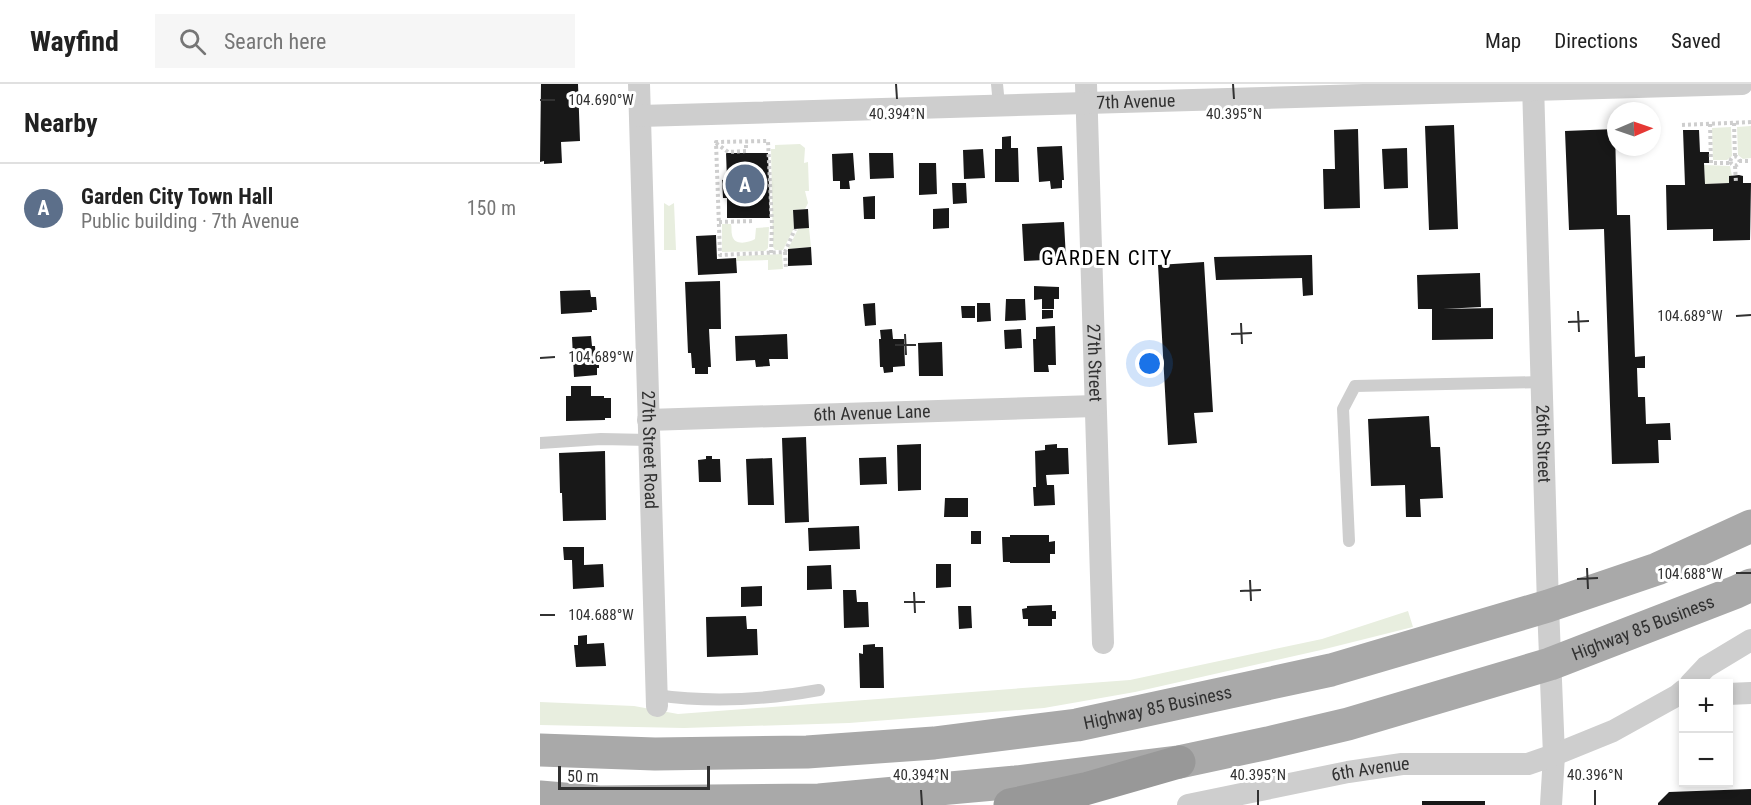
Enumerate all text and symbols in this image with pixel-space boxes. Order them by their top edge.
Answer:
search box [155,14,575,68]
text: Wayfind [30,25,119,58]
icon: search [176,25,209,58]
text: Search here [224,29,326,54]
text: Map [1485,29,1521,53]
text: Directions [1554,29,1638,53]
text: Saved [1671,29,1721,53]
street label: 7th Avenue [1096,89,1176,113]
text: 104.690°W [568,91,634,109]
north arrow [1607,102,1661,156]
text: 40.394°N [869,105,925,123]
text: 40.395°N [1206,105,1262,123]
text: Nearby [24,108,98,138]
pin: A [726,162,764,206]
text: Garden City Town Hall [81,184,273,209]
text: A [38,196,49,220]
text: 150 m [467,196,516,220]
text: Public building · 7th Avenue [81,209,299,233]
district label: GARDEN CITY [1041,246,1173,270]
text: 104.689°W [1657,307,1723,325]
street label: 27th Street [1083,323,1107,402]
text: 104.689°W [568,348,634,366]
your location [1135,349,1164,378]
street label: 27th Street Road [638,390,662,509]
street label: 6th Avenue Lane [813,400,931,425]
street label: 26th Street [1532,404,1555,483]
text: 104.688°W [1657,565,1723,583]
street label: Highway 85 Business [1569,590,1717,665]
text: 104.688°W [568,606,634,624]
map controls [1679,679,1733,787]
button: + [1679,679,1733,733]
street label: Highway 85 Business [1081,681,1234,733]
button: − [1679,733,1733,787]
street label: 6th Avenue [1329,753,1409,785]
scale bar [558,763,710,790]
text: 40.394°N [893,766,949,784]
text: 40.395°N [1230,766,1286,784]
text: 40.396°N [1567,766,1623,784]
text: 50 m [567,767,599,786]

